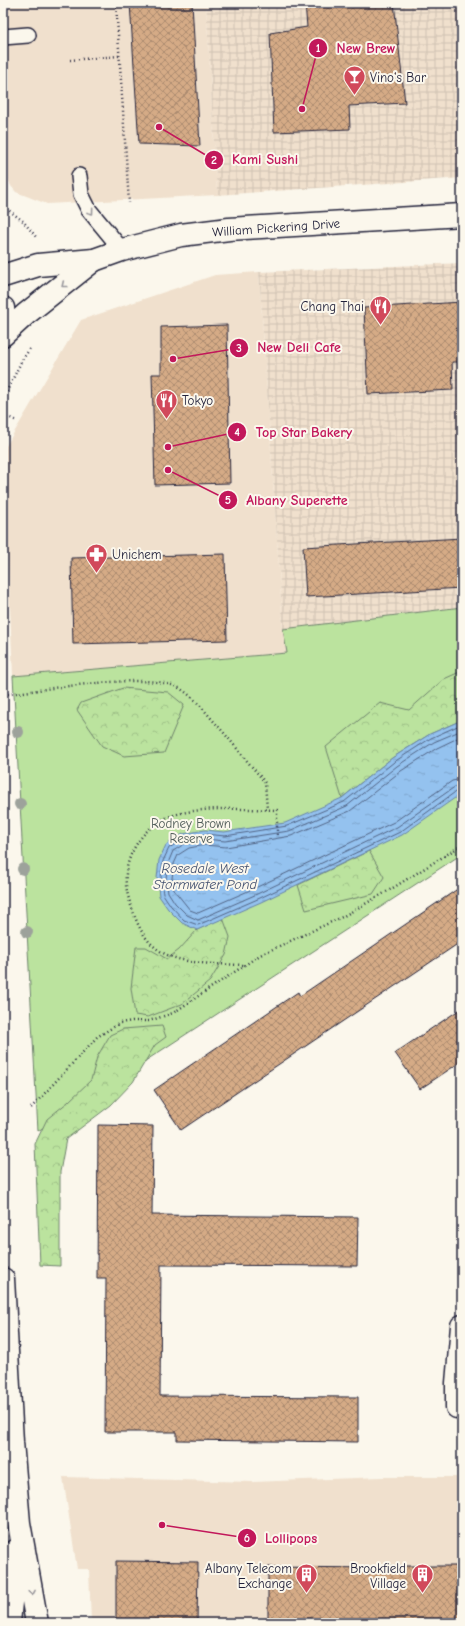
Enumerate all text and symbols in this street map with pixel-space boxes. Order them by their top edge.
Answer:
callout: New Brew [308,35,403,61]
text: New Brew [337,40,396,57]
text: 1 [316,41,321,55]
bar icon: Vino's Bar [342,64,368,97]
place label: Vino's Bar [370,70,427,85]
callout: Kami Sushi [204,147,307,173]
text: Kami Sushi [232,151,298,168]
text: 2 [211,153,217,167]
one-way arrow [86,208,93,215]
street label: William Pickering Drive [212,216,341,239]
one-way arrow [61,280,68,287]
restaurant icon: Chang Thai [367,293,393,326]
place label: Chang Thai [301,299,364,314]
callout: New Deli Cafe [229,335,349,361]
text: New Deli Cafe [257,339,341,356]
text: 3 [236,341,242,355]
restaurant icon: Tokyo [154,387,180,420]
place label: Tokyo [182,393,213,408]
callout: Top Star Bakery [227,419,360,445]
text: Top Star Bakery [256,424,353,441]
text: 4 [234,425,240,439]
callout: Albany Superette [218,487,355,513]
text: Albany Superette [246,492,348,509]
text: 5 [225,493,231,507]
pharmacy icon: Unichem [84,541,110,574]
place label: Unichem [112,547,162,562]
park label: Rodney Brown Reserve [151,816,231,846]
water label: Rosedale West Stormwater Pond [153,860,257,893]
callout: Lollipops [237,1525,325,1551]
text: Lollipops [265,1530,317,1547]
text: 6 [244,1531,250,1545]
place label: Albany Telecom Exchange [205,1561,292,1591]
place label: Brookfield Village [350,1561,406,1591]
building icon: Albany Telecom Exchange [294,1562,320,1595]
building icon: Brookfield Village [409,1562,435,1595]
one-way arrow [27,1590,35,1596]

